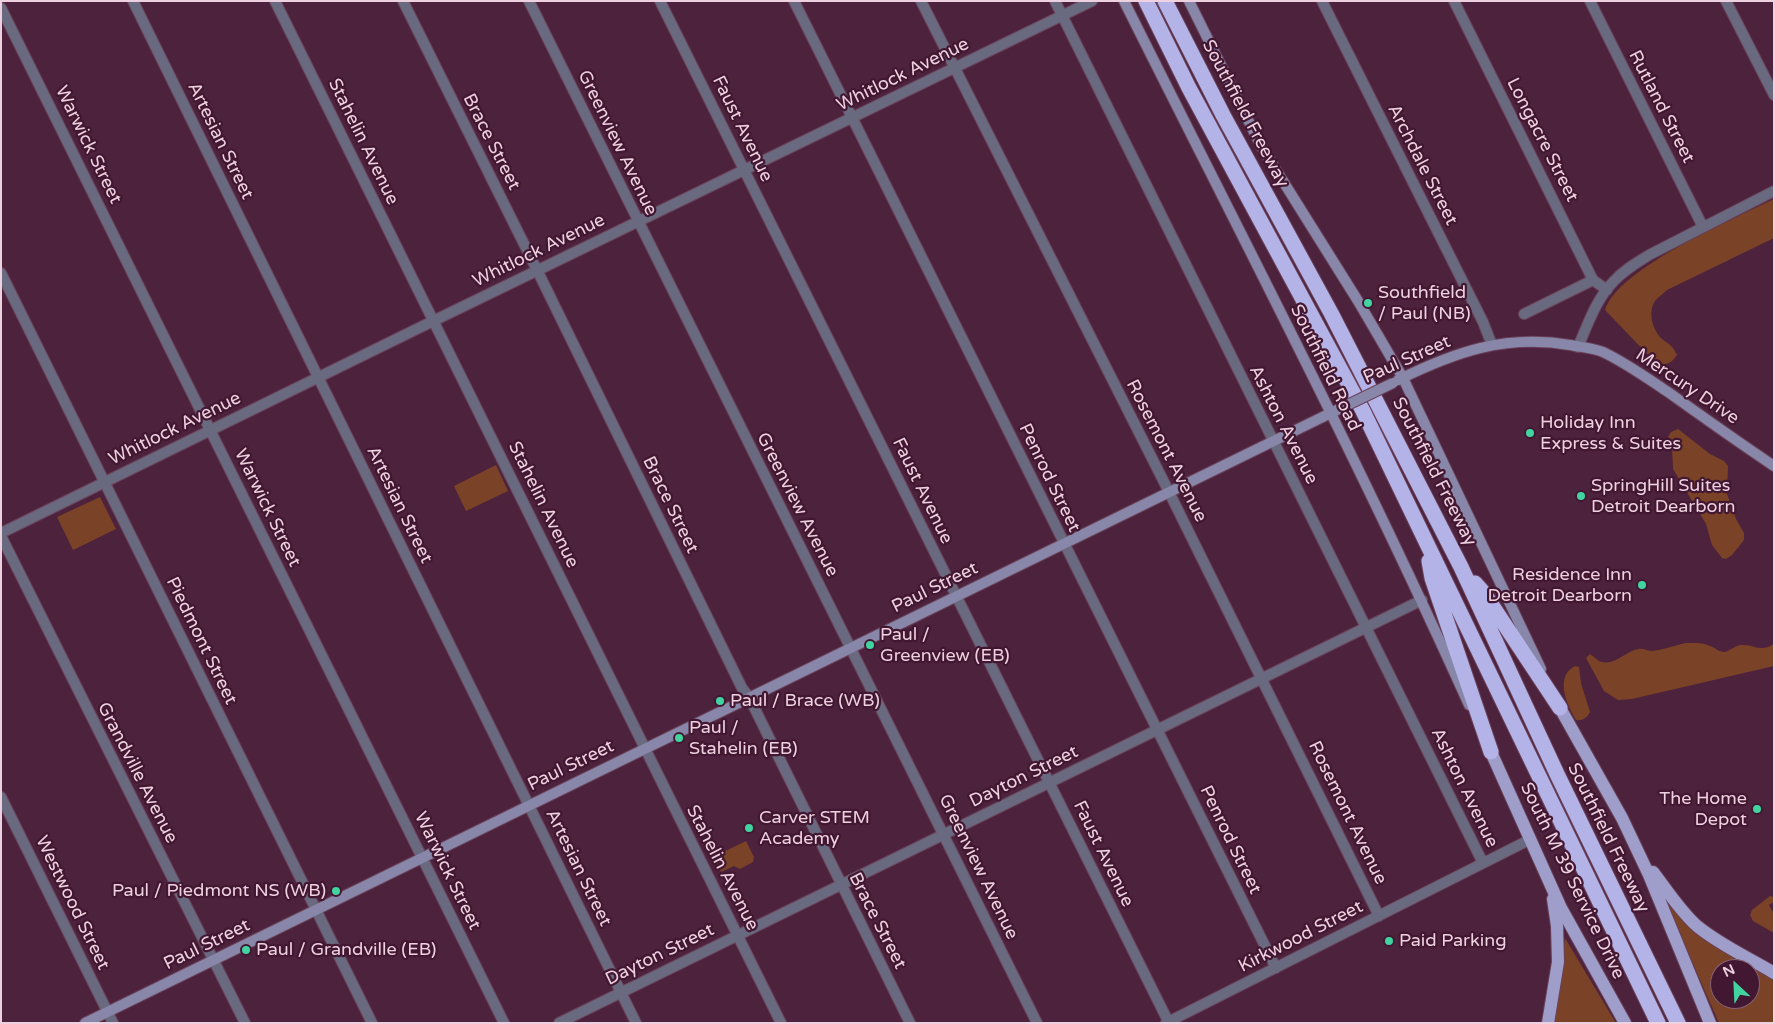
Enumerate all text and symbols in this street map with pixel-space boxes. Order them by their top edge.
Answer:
street label: Whitlock Avenue [833,34,973,116]
street label: Southfield Freeway [1197,37,1293,191]
street label: Rutland Street [1623,47,1699,167]
street label: Greenview Avenue [572,67,662,219]
street label: Faust Avenue [707,73,777,185]
street label: Longacre Street [1501,74,1583,206]
street label: Stahelin Avenue [323,75,403,209]
street label: Artesian Street [182,79,258,203]
street label: Warwick Street [50,82,126,208]
street label: Brace Street [457,90,525,194]
street label: Archdale Street [1382,101,1462,229]
street label: Whitlock Avenue [469,210,609,292]
place label: Southfield / Paul (NB) [1378,282,1471,324]
marker: Southfield / Paul (NB) [1362,297,1374,309]
street label: Southfield Road [1285,301,1365,435]
street label: Paul Street [1360,331,1454,389]
street label: Mercury Drive [1631,344,1743,430]
street label: Ashton Avenue [1244,362,1322,488]
street label: Rosemont Avenue [1121,376,1211,526]
street label: Whitlock Avenue [105,388,245,470]
street label: Southfield Freeway [1387,394,1481,550]
place label: Holiday Inn Express & Suites [1540,412,1681,454]
street label: Penrod Street [1013,420,1085,536]
marker: Holiday Inn Express & Suites [1524,427,1536,439]
street label: Greenview Avenue [751,429,843,581]
street label: Faust Avenue [887,435,957,547]
street label: Stahelin Avenue [503,438,583,572]
street label: Artesian Street [361,443,437,567]
street label: Warwick Street [229,445,305,571]
street label: Brace Street [637,453,703,557]
place label: SpringHill Suites Detroit Dearborn [1591,475,1735,518]
marker: SpringHill Suites Detroit Dearborn [1575,490,1587,502]
street label: Paul Street [888,558,982,618]
place label: Residence Inn Detroit Dearborn [1488,564,1632,606]
street label: Piedmont Street [161,574,241,708]
marker: Residence Inn Detroit Dearborn [1636,579,1648,591]
place label: Paul / Greenview (EB) [880,624,1010,666]
marker: Paul / Greenview (EB) [864,639,876,651]
place label: Paul / Brace (WB) [730,690,880,712]
marker: Paul / Brace (WB) [714,695,726,707]
street label: Grandville Avenue [92,699,182,847]
place label: Paul / Stahelin (EB) [689,717,798,760]
street label: Ashton Avenue [1426,725,1502,851]
marker: Paul / Stahelin (EB) [673,732,685,744]
street label: Paul Street [524,736,618,796]
street label: Rosemont Avenue [1303,738,1391,888]
street label: Dayton Street [966,741,1082,813]
street label: Southfield Freeway [1562,760,1654,916]
street label: South M 39 Service Drive [1515,779,1629,983]
street label: Penrod Street [1194,782,1266,898]
place label: The Home Depot [1659,788,1747,831]
street label: Greenview Avenue [933,791,1023,943]
street label: Faust Avenue [1068,798,1138,910]
street label: Stahelin Avenue [681,802,763,934]
marker: The Home Depot [1751,803,1763,815]
street label: Artesian Street [540,806,616,930]
place label: Carver STEM Academy [759,807,870,850]
street label: Warwick Street [409,808,485,934]
marker: Carver STEM Academy [743,822,755,834]
street label: Westwood Street [30,832,114,974]
street label: Brace Street [843,869,911,973]
place label: Paul / Piedmont NS (WB) [112,880,326,902]
marker: Paul / Piedmont NS (WB) [330,885,342,897]
street label: Kirkwood Street [1235,896,1367,978]
street label: Paul Street [160,915,254,975]
street label: Dayton Street [602,919,718,991]
place label: Paid Parking [1399,930,1507,952]
marker: Paid Parking [1383,935,1395,947]
place label: Paul / Grandville (EB) [256,939,436,961]
marker: Paul / Grandville (EB) [240,944,252,956]
north arrow [1710,959,1760,1009]
text: N [1720,961,1738,981]

